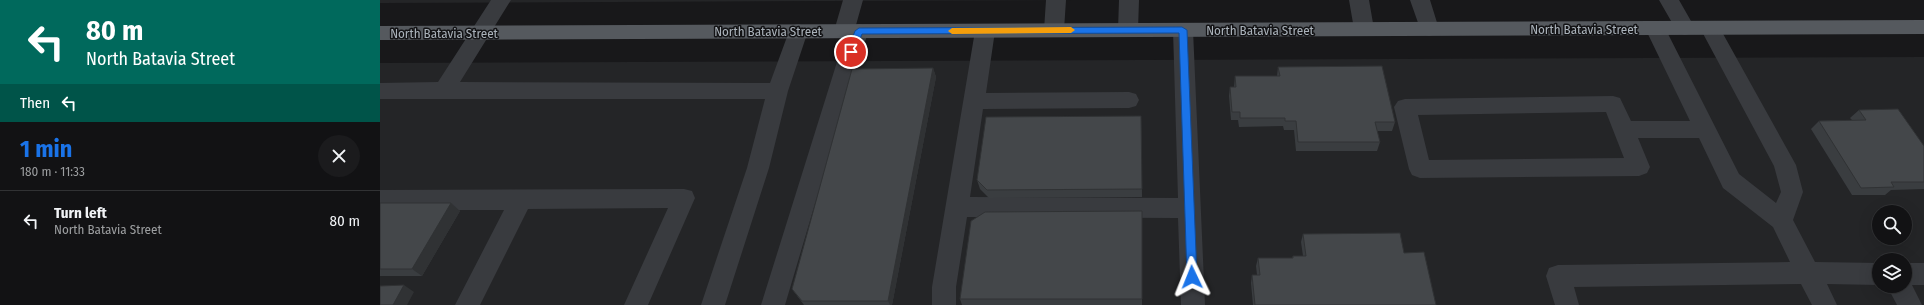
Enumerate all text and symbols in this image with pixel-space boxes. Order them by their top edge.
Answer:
text: 80 m [86,14,143,47]
icon: left [20,16,72,68]
street label: North Batavia Street [1530,22,1639,37]
street label: North Batavia Street [1206,23,1315,38]
street label: North Batavia Street [714,24,823,39]
street label: North Batavia Street [390,26,499,41]
pin [834,35,868,69]
icon: arrive [840,41,862,63]
text: North Batavia Street [86,48,235,70]
icon: left [58,92,80,114]
text: Then [20,94,50,112]
text: 1 min [20,135,72,163]
button: close [318,135,360,177]
text: 180 m · 11:33 [20,164,85,179]
text: Turn left [54,204,107,222]
map controls [1872,205,1912,293]
button: search [1872,205,1912,245]
icon: left [20,210,42,232]
text: 80 m [330,212,360,230]
text: North Batavia Street [54,222,162,237]
button: layers [1872,253,1912,293]
position arrow [1171,256,1213,298]

